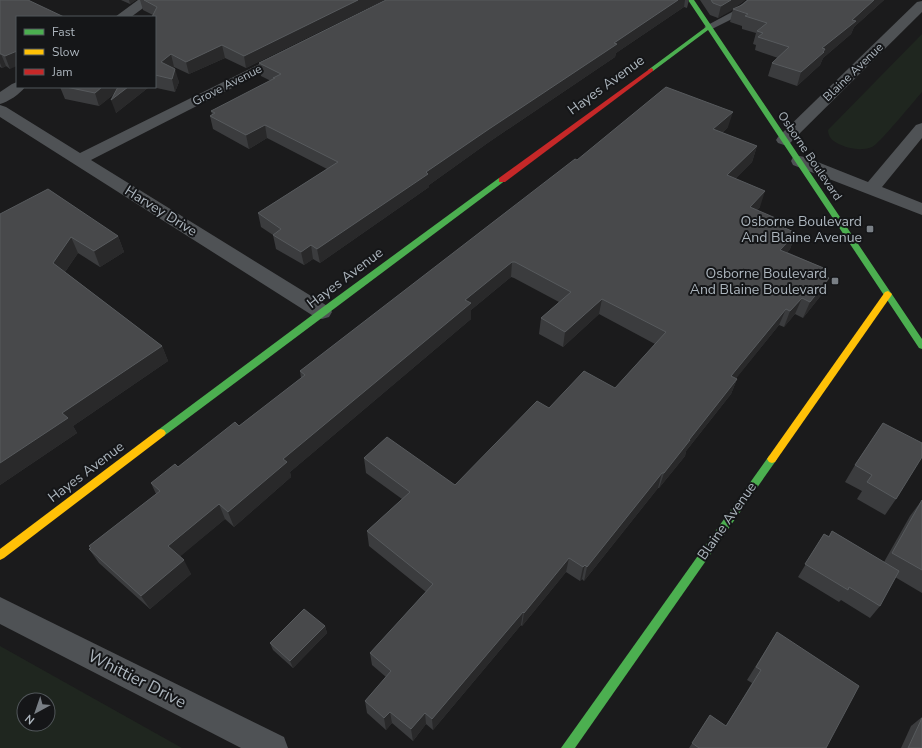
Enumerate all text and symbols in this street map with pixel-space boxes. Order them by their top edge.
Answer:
legend [16,16,156,88]
text: Fast [52,24,75,40]
street label: Blaine Avenue [819,39,887,105]
text: Slow [52,44,80,60]
street label: Hayes Avenue [564,51,648,119]
street label: Grove Avenue [190,61,264,109]
text: Jam [51,64,73,80]
street label: Osborne Boulevard [774,108,846,204]
street label: Harvey Drive [121,181,201,241]
place label: Osborne Boulevard And Blaine Avenue [740,212,862,247]
marker: Osborne Boulevard And Blaine Avenue [865,224,875,234]
street label: Hayes Avenue [303,243,387,313]
place label: Osborne Boulevard And Blaine Boulevard [690,264,827,299]
marker: Osborne Boulevard And Blaine Boulevard [830,276,840,286]
street label: Hayes Avenue [44,437,128,507]
street label: Blaine Avenue [693,478,761,564]
street label: Whittier Drive [84,644,190,714]
north arrow [16,692,56,732]
text: N [22,711,38,728]

